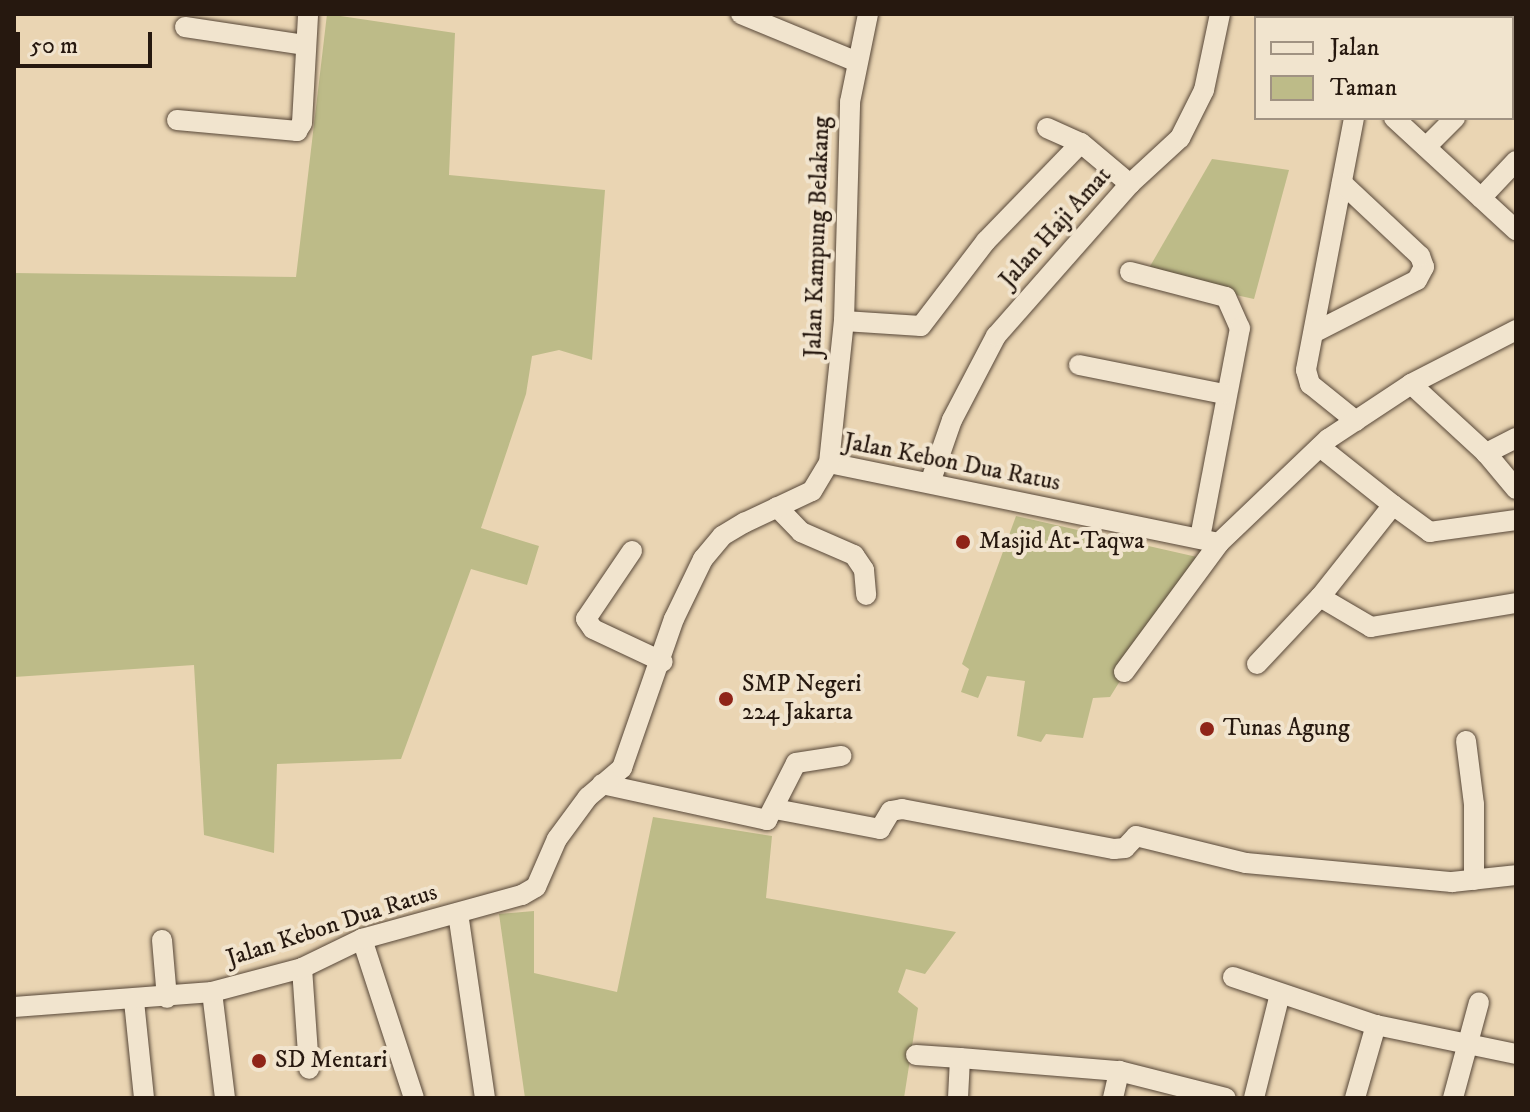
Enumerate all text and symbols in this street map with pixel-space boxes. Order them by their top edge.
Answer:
scale bar [20,16,156,66]
legend [1254,16,1514,120]
text: 50 m [30,31,78,61]
text: Jalan [1330,33,1379,63]
text: Taman [1330,73,1397,103]
street label: Jalan Kampung Belakang [799,116,837,358]
street label: Jalan Haji Amat [994,162,1118,294]
street label: Jalan Kebon Dua Ratus [841,428,1063,498]
place label: Masjid At-Taqwa [979,528,1144,556]
marker: Masjid At-Taqwa [954,533,972,551]
place label: SMP Negeri 224 Jakarta [742,671,862,727]
marker: SMP Negeri 224 Jakarta [717,690,735,708]
place label: Tunas Agung [1223,715,1350,743]
marker: Tunas Agung [1198,720,1216,738]
street label: Jalan Kebon Dua Ratus [223,878,441,974]
place label: SD Mentari [275,1047,388,1075]
marker: SD Mentari [250,1052,268,1070]

